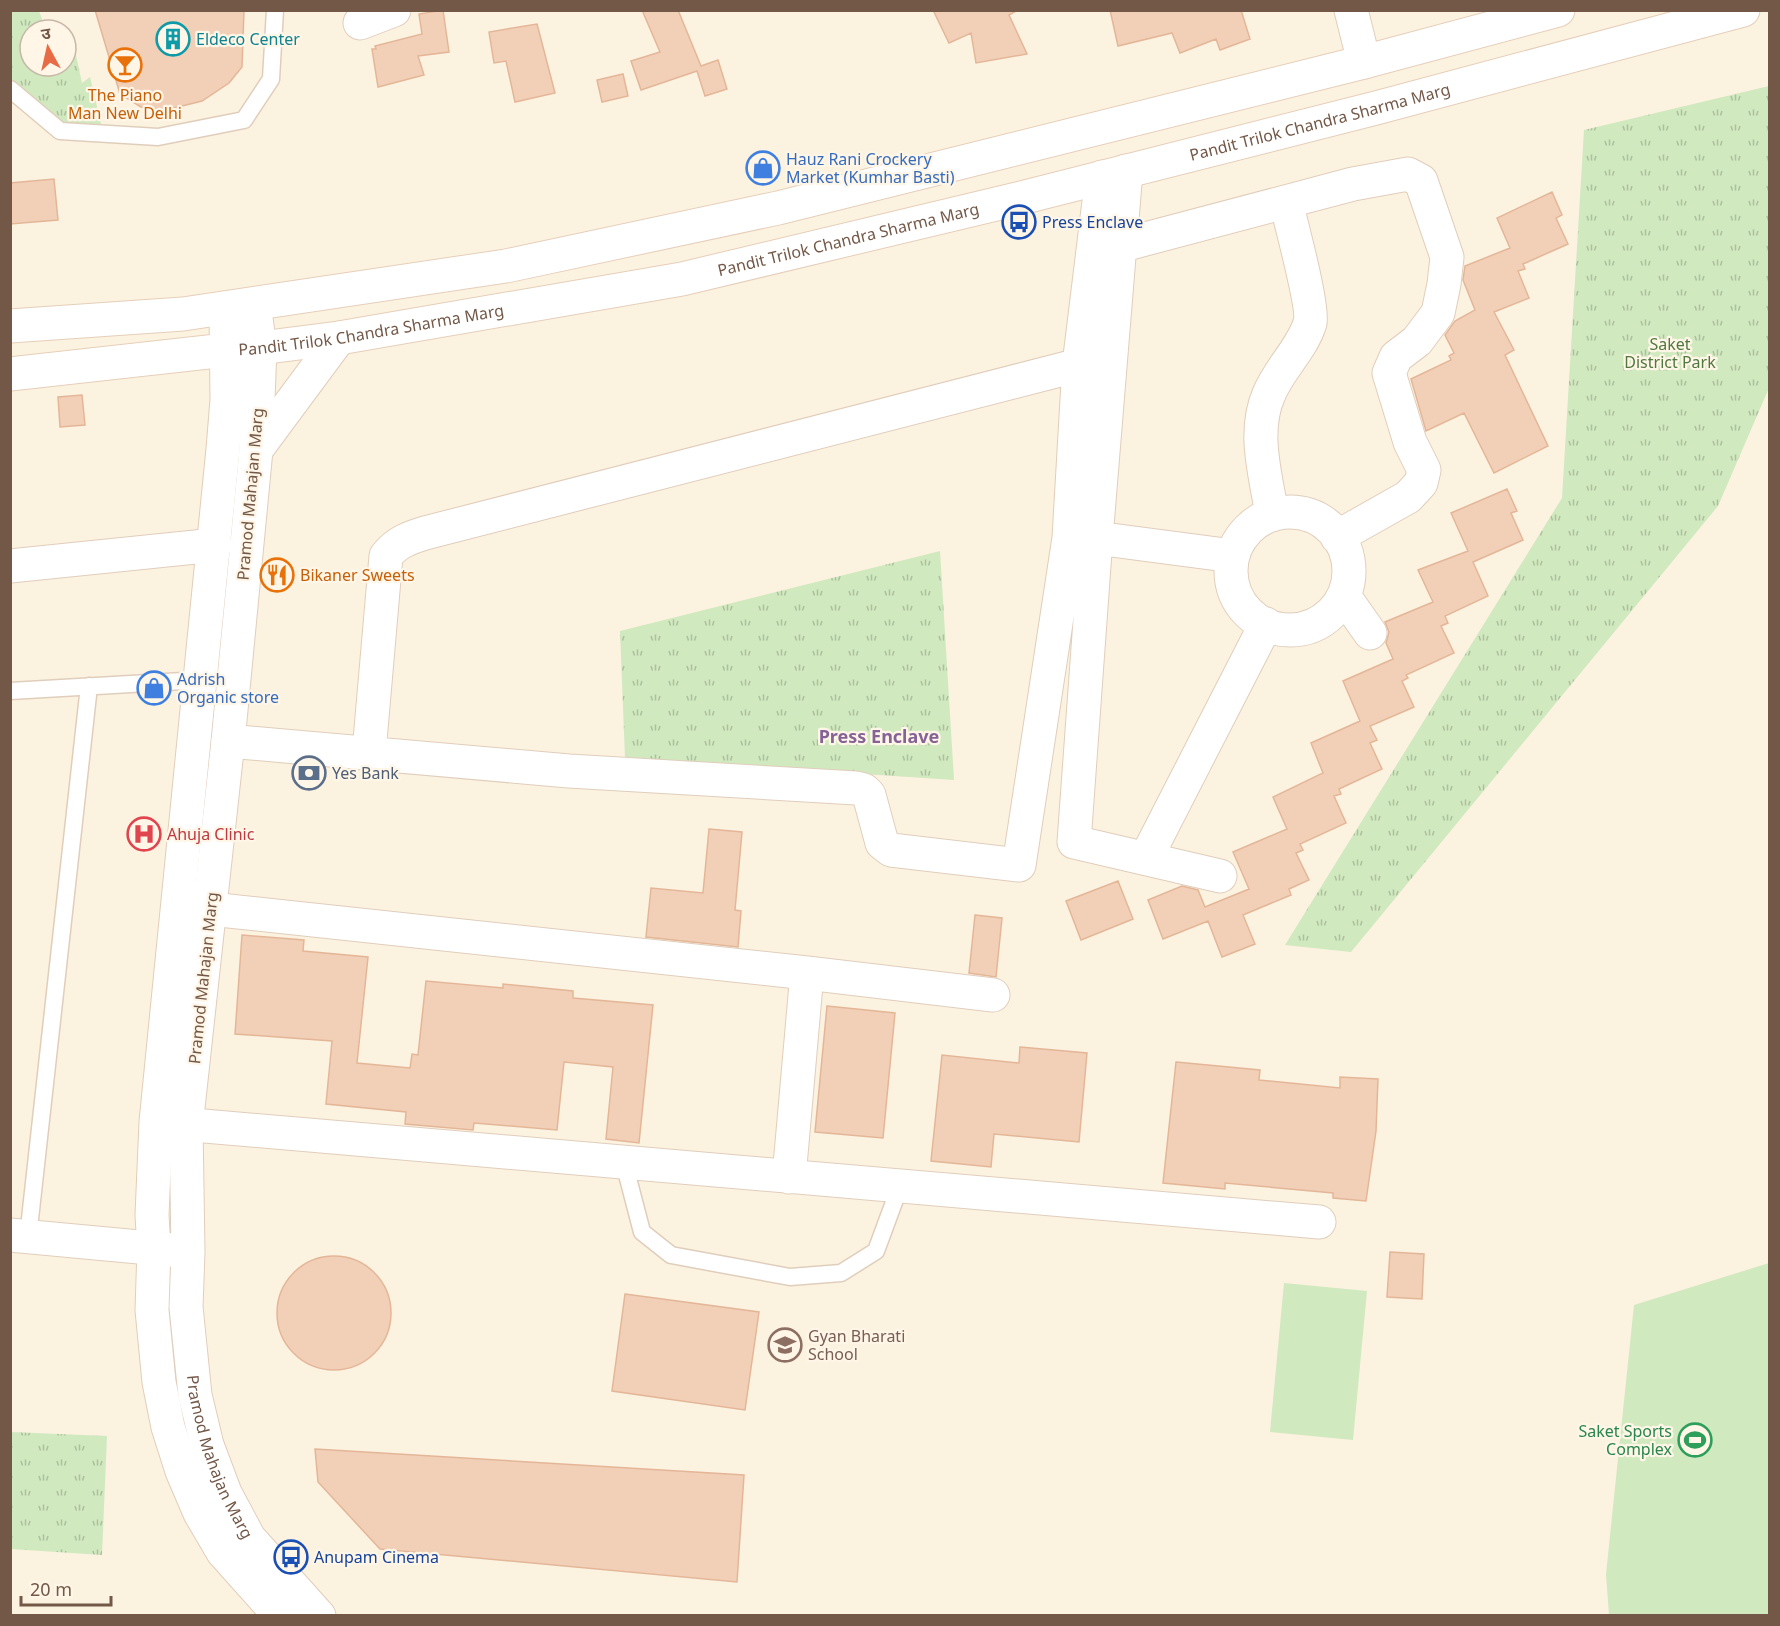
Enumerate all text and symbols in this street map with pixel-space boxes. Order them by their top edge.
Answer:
north arrow [18,18,78,78]
building icon: Eldeco Center [155,21,191,57]
text: उ [40,22,53,45]
place label: Eldeco Center [196,28,300,50]
bar icon: The Piano Man New Delhi [107,47,143,83]
street label: Pandit Trilok Chandra Sharma Marg [1187,78,1453,166]
place label: The Piano Man New Delhi [68,84,182,124]
place label: Hauz Rani Crockery Market (Kumhar Basti) [786,148,955,188]
shop icon: Hauz Rani Crockery Market (Kumhar Basti) [745,150,781,186]
street label: Pandit Trilok Chandra Sharma Marg [715,197,981,281]
bus stop icon: Press Enclave [1001,204,1037,240]
place label: Press Enclave [1042,211,1143,233]
street label: Pandit Trilok Chandra Sharma Marg [238,299,506,360]
park label: Saket District Park [1624,333,1716,373]
street label: Pramod Mahajan Marg [232,407,268,581]
restaurant icon: Bikaner Sweets [259,557,295,593]
place label: Bikaner Sweets [300,564,415,586]
place label: Adrish Organic store [177,668,279,708]
shop icon: Adrish Organic store [136,670,172,706]
district label: Press Enclave [819,724,939,748]
bank icon: Yes Bank [291,755,327,791]
place label: Yes Bank [332,762,399,784]
hospital icon: Ahuja Clinic [126,816,162,852]
place label: Ahuja Clinic [167,823,255,845]
street label: Pramod Mahajan Marg [183,891,223,1065]
place label: Gyan Bharati School [808,1325,905,1365]
school or university icon: Gyan Bharati School [767,1327,803,1363]
street label: Pramod Mahajan Marg [182,1374,258,1542]
place label: Saket Sports Complex [1578,1420,1673,1460]
sports icon: Saket Sports Complex [1677,1422,1713,1458]
bus stop icon: Anupam Cinema [273,1539,309,1575]
place label: Anupam Cinema [314,1546,439,1568]
scale bar [21,1569,111,1607]
text: 20 m [30,1577,72,1601]

